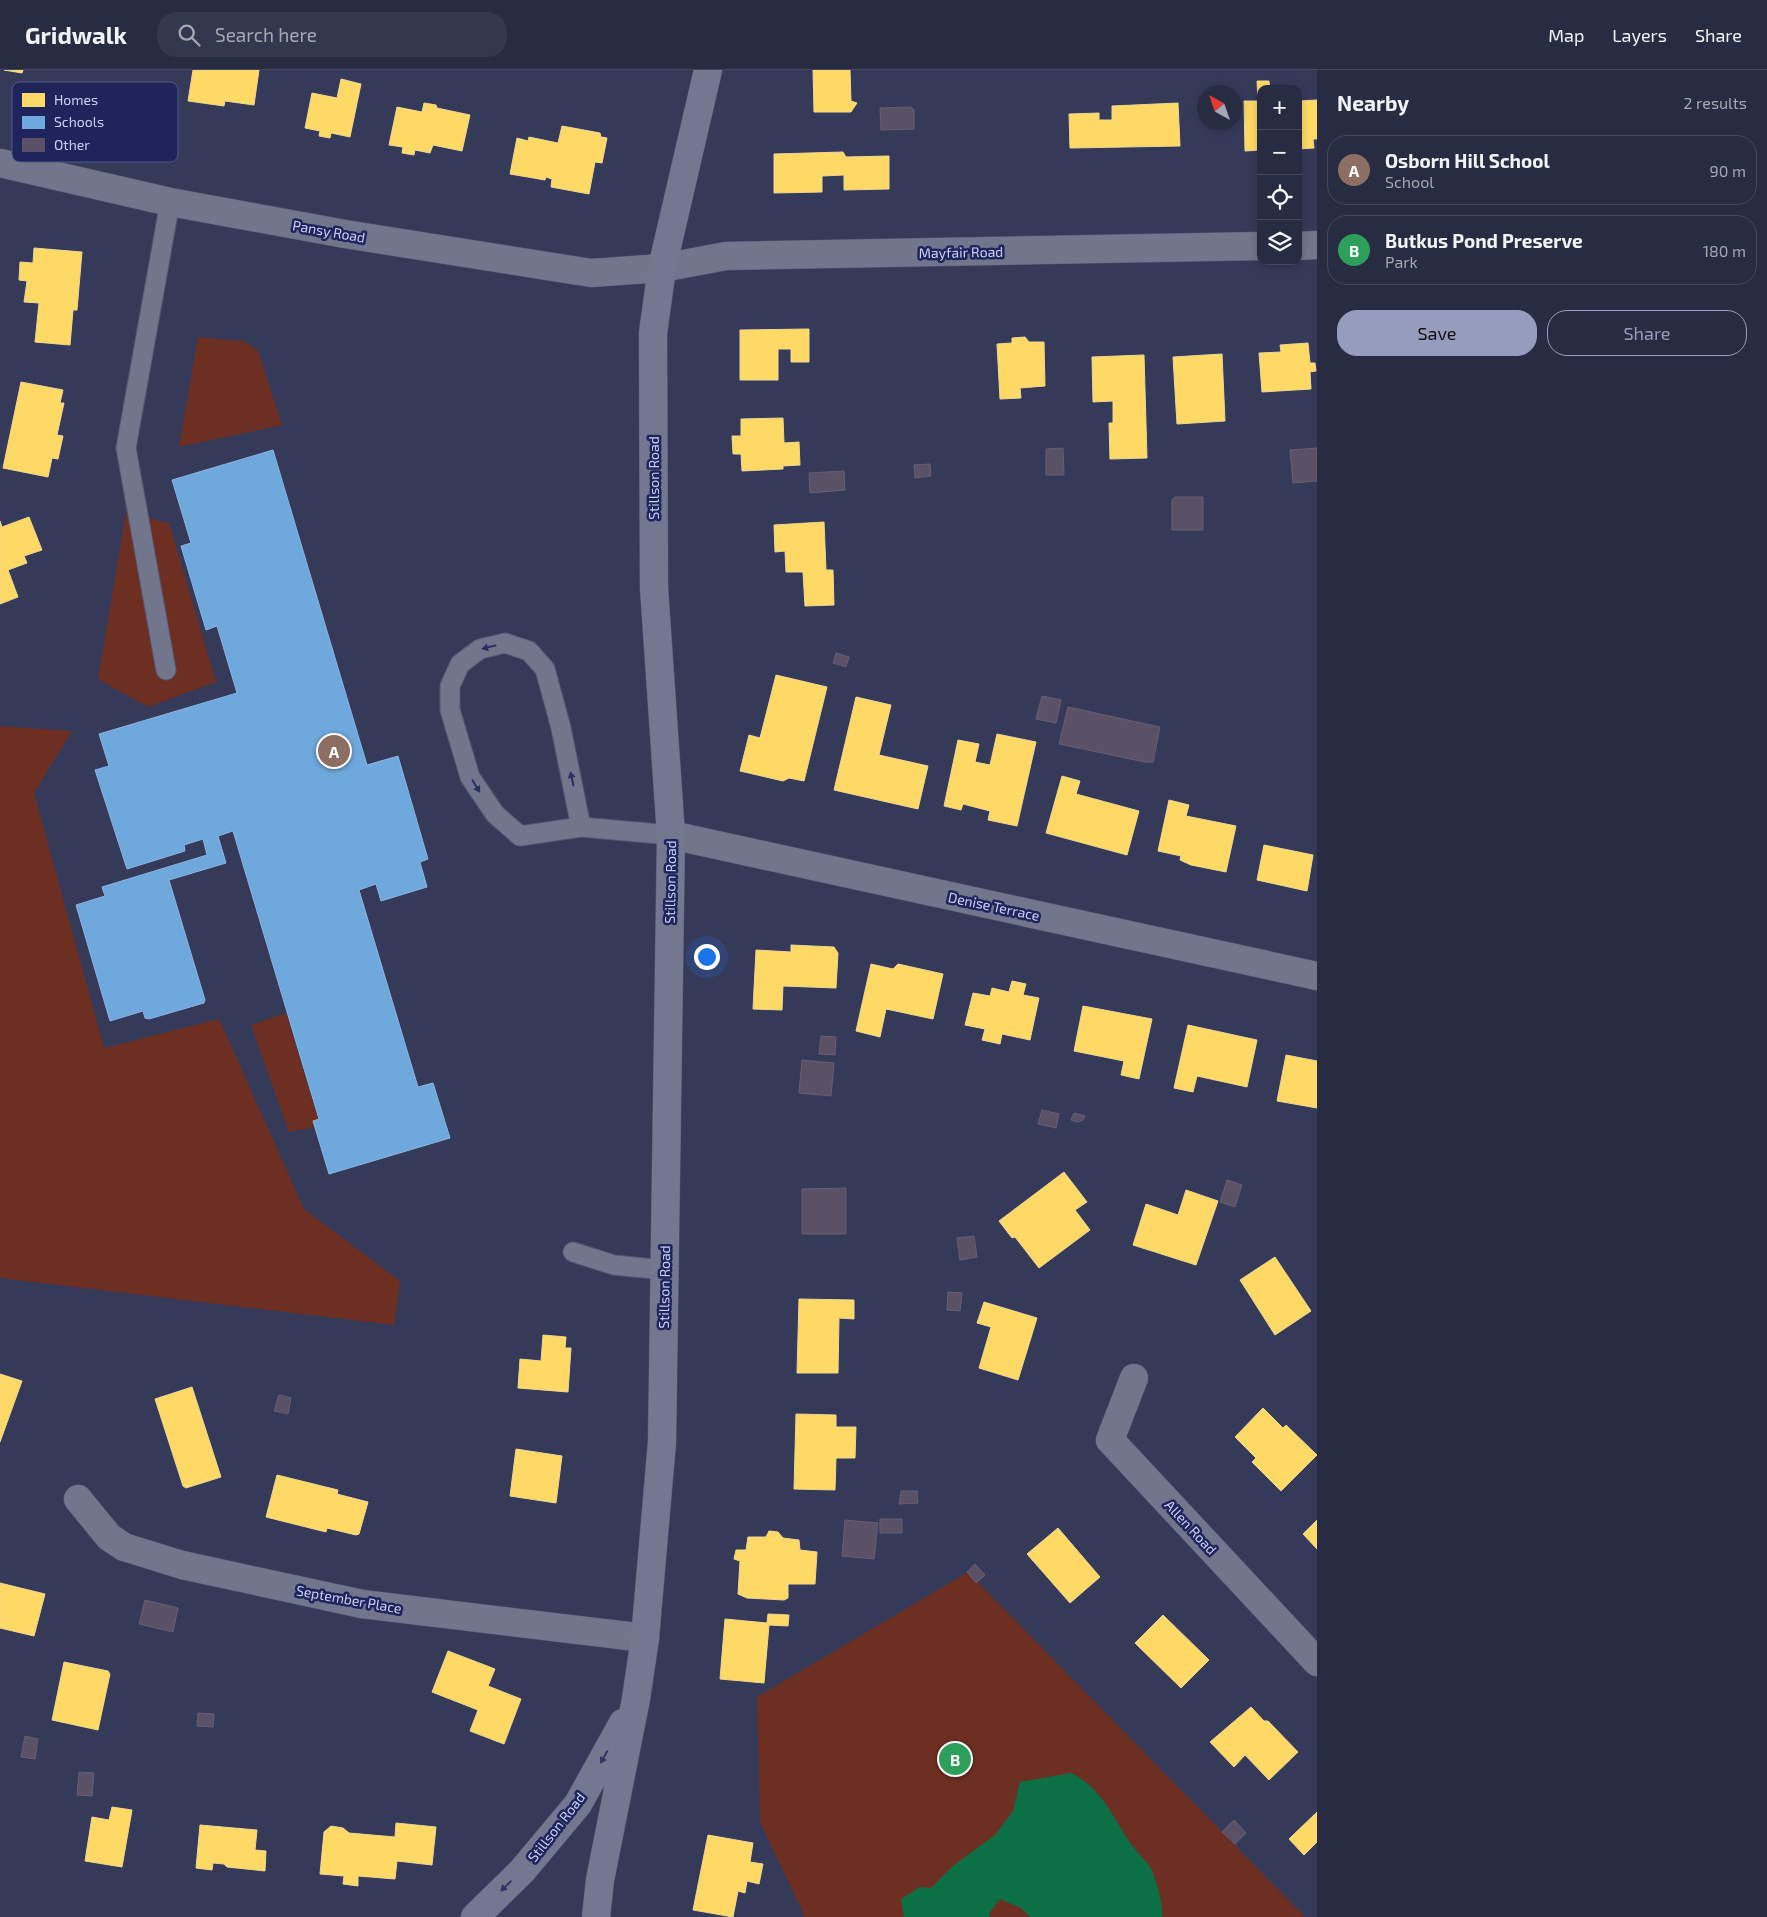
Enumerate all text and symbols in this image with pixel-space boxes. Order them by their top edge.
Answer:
search box [157,12,507,57]
text: Gridwalk [25,20,127,49]
icon: search [175,21,203,49]
text: Search here [215,23,317,46]
text: Map [1548,24,1584,46]
text: Layers [1612,24,1667,46]
text: Share [1695,24,1742,46]
legend [12,82,178,162]
north arrow [1197,85,1242,130]
map controls [1257,85,1302,265]
button: + [1257,85,1302,130]
text: Nearby [1337,90,1409,115]
text: Homes [54,91,98,108]
text: 2 results [1684,93,1747,112]
text: Schools [54,113,104,130]
button: − [1257,130,1302,175]
text: Other [54,136,90,153]
text: Osborn Hill School [1385,149,1550,172]
text: A [1349,161,1359,180]
text: 90 m [1710,161,1746,180]
text: School [1385,172,1434,191]
button: locate [1257,175,1302,220]
street label: Pansy Road [291,216,367,246]
button: layers [1257,220,1302,265]
text: Butkus Pond Preserve [1385,229,1583,252]
text: B [1349,241,1359,260]
text: 180 m [1703,241,1746,260]
street label: Mayfair Road [919,243,1003,261]
text: Park [1385,252,1418,271]
button: Save [1337,310,1537,356]
button: Share [1547,310,1747,356]
street label: Stillson Road [645,436,662,520]
one-way arrow [481,643,496,651]
pin: A [318,732,350,770]
one-way arrow [568,772,576,787]
one-way arrow [471,780,480,793]
street label: Stillson Road [661,840,679,924]
street label: Denise Terrace [947,888,1041,924]
your location [694,944,720,970]
street label: Stillson Road [655,1245,673,1329]
street label: Allen Road [1162,1496,1220,1558]
street label: September Place [295,1581,403,1617]
pin: B [939,1740,971,1778]
one-way arrow [600,1750,608,1765]
street label: Stillson Road [524,1789,588,1865]
one-way arrow [501,1880,513,1892]

